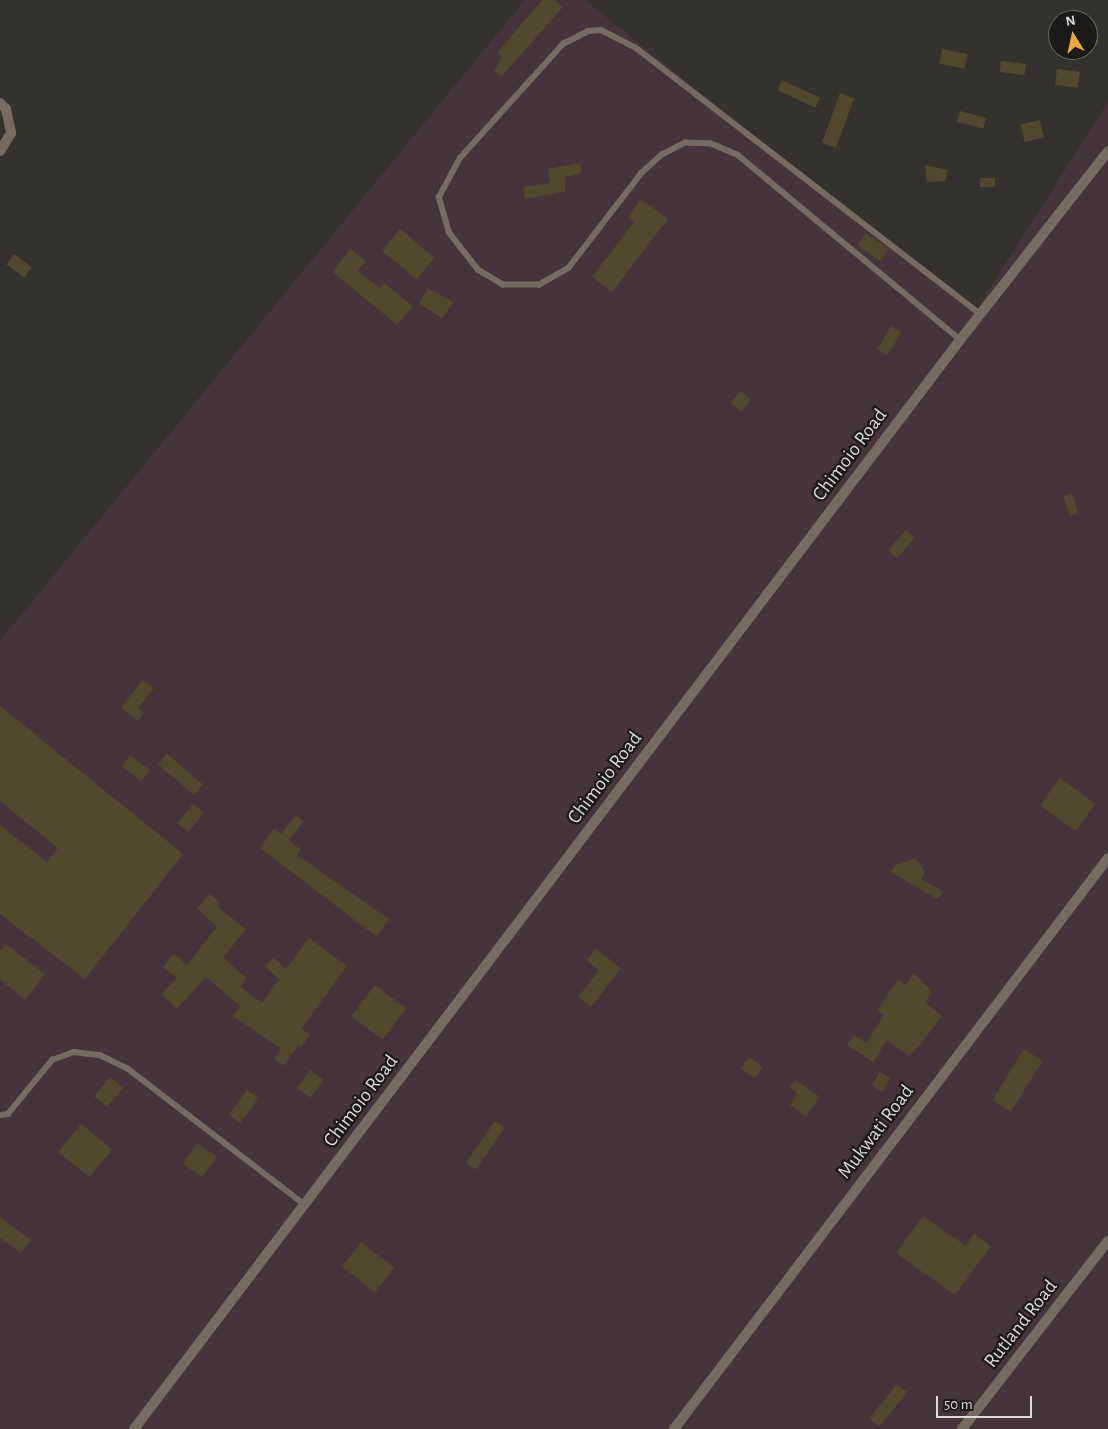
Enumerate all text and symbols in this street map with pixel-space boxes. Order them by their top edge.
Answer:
north arrow [1048,10,1098,60]
text: N [1065,13,1077,29]
street label: Chimoio Road [808,404,892,506]
street label: Chimoio Road [563,727,647,829]
street label: Chimoio Road [319,1050,403,1152]
street label: Mukwati Road [833,1080,919,1184]
street label: Rutland Road [979,1275,1063,1373]
scale bar [938,1386,1034,1418]
text: 50 m [944,1397,973,1412]

